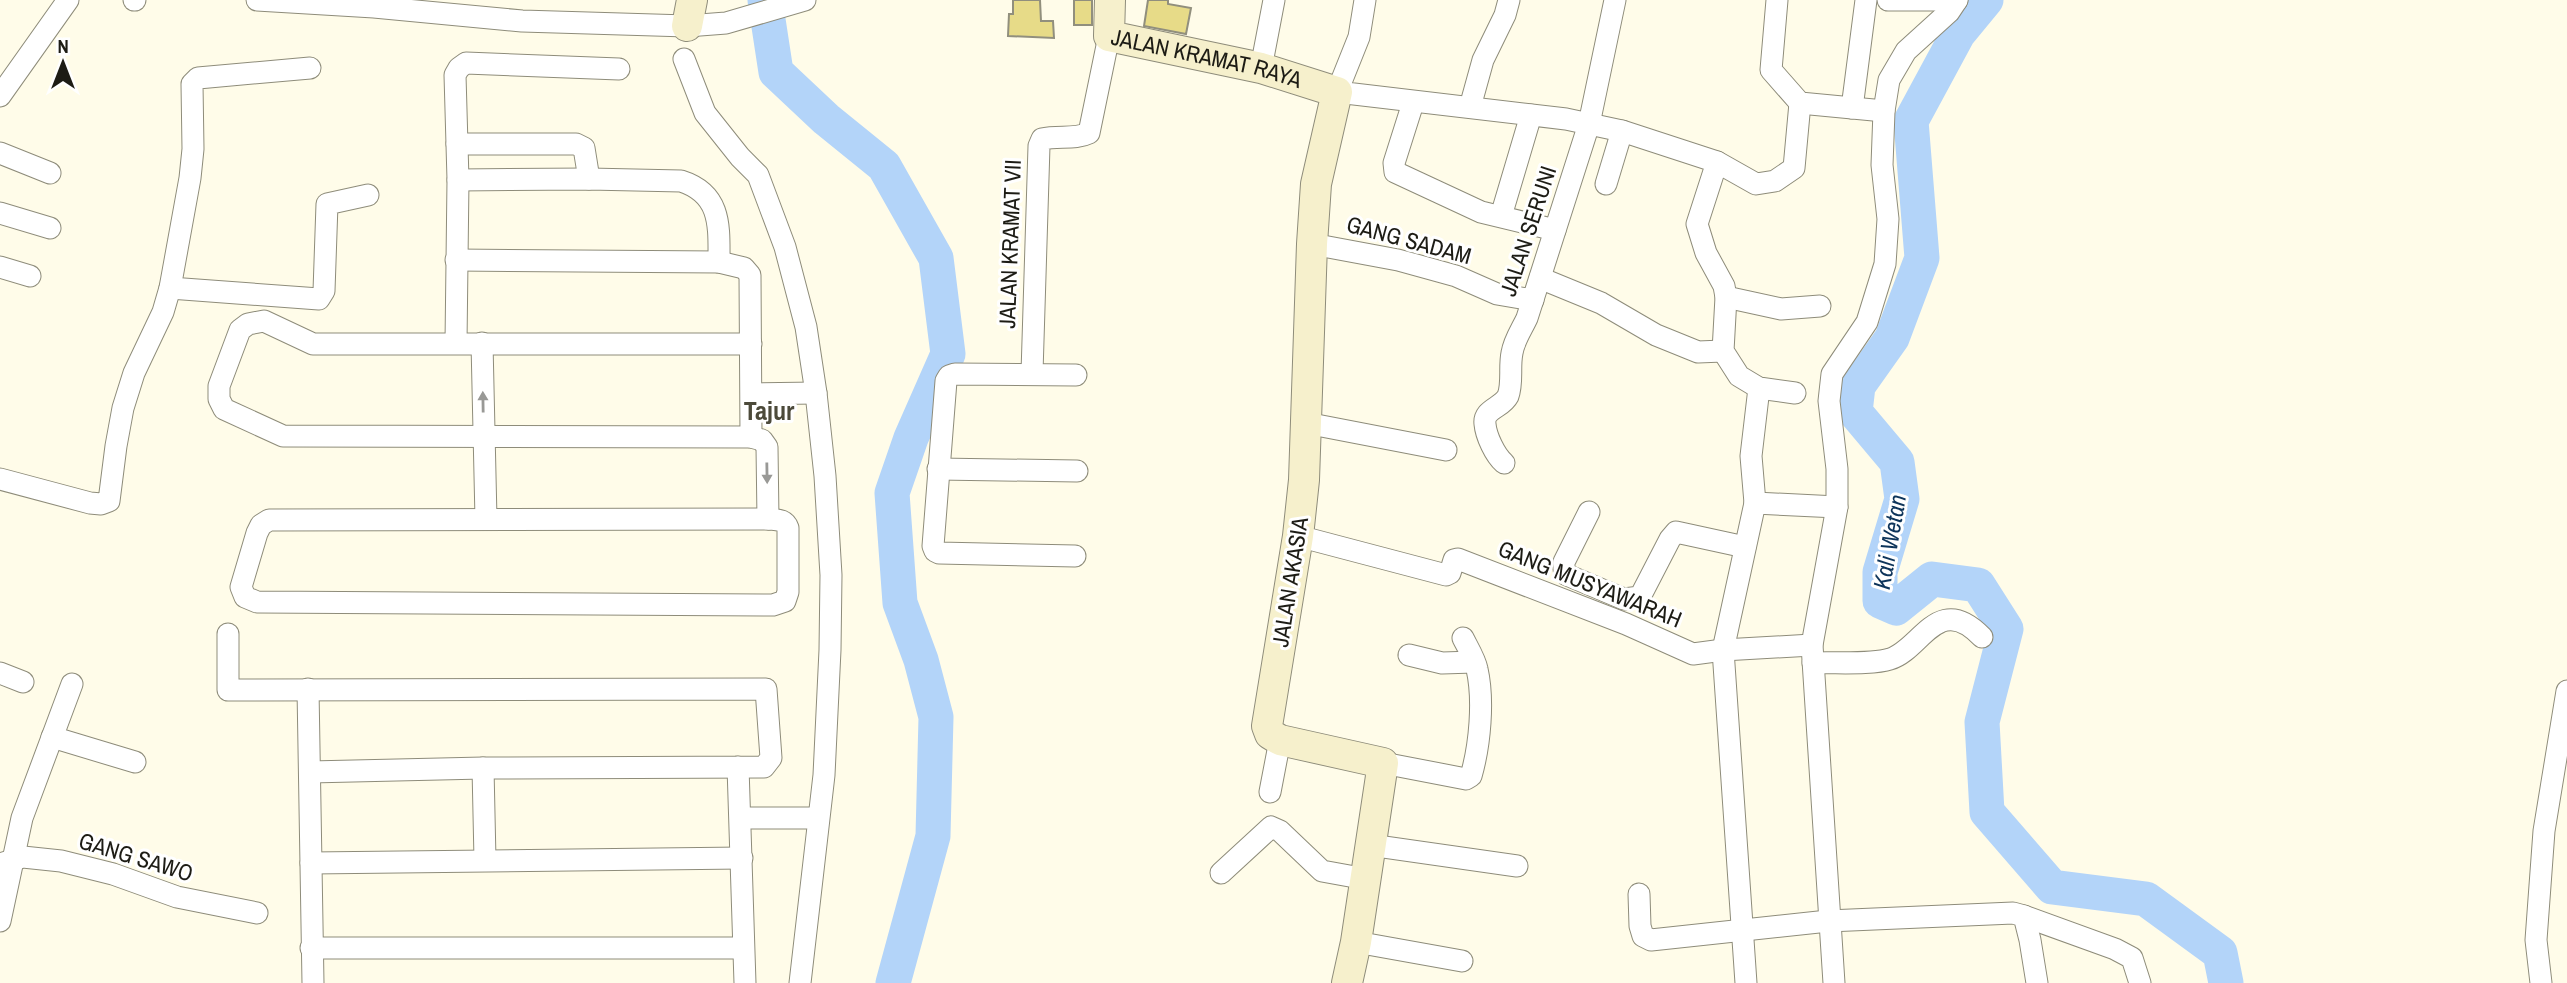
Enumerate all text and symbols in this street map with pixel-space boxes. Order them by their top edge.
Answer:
street label: JALAN KRAMAT RAYA [1108,21,1306,95]
north arrow [28,28,98,98]
text: N [57,33,69,59]
street label: JALAN KRAMAT VII [991,159,1028,329]
street label: JALAN SERUNI [1492,162,1563,300]
street label: GANG SADAM [1343,208,1475,271]
one-way arrow [477,391,489,413]
district label: Tajur [744,393,795,428]
one-way arrow [761,462,773,484]
water label: Kali Wetan [1865,492,1913,592]
street label: JALAN AKASIA [1264,514,1315,649]
street label: GANG MUSYAWARAH [1494,533,1687,634]
street label: GANG SAWO [75,824,197,889]

